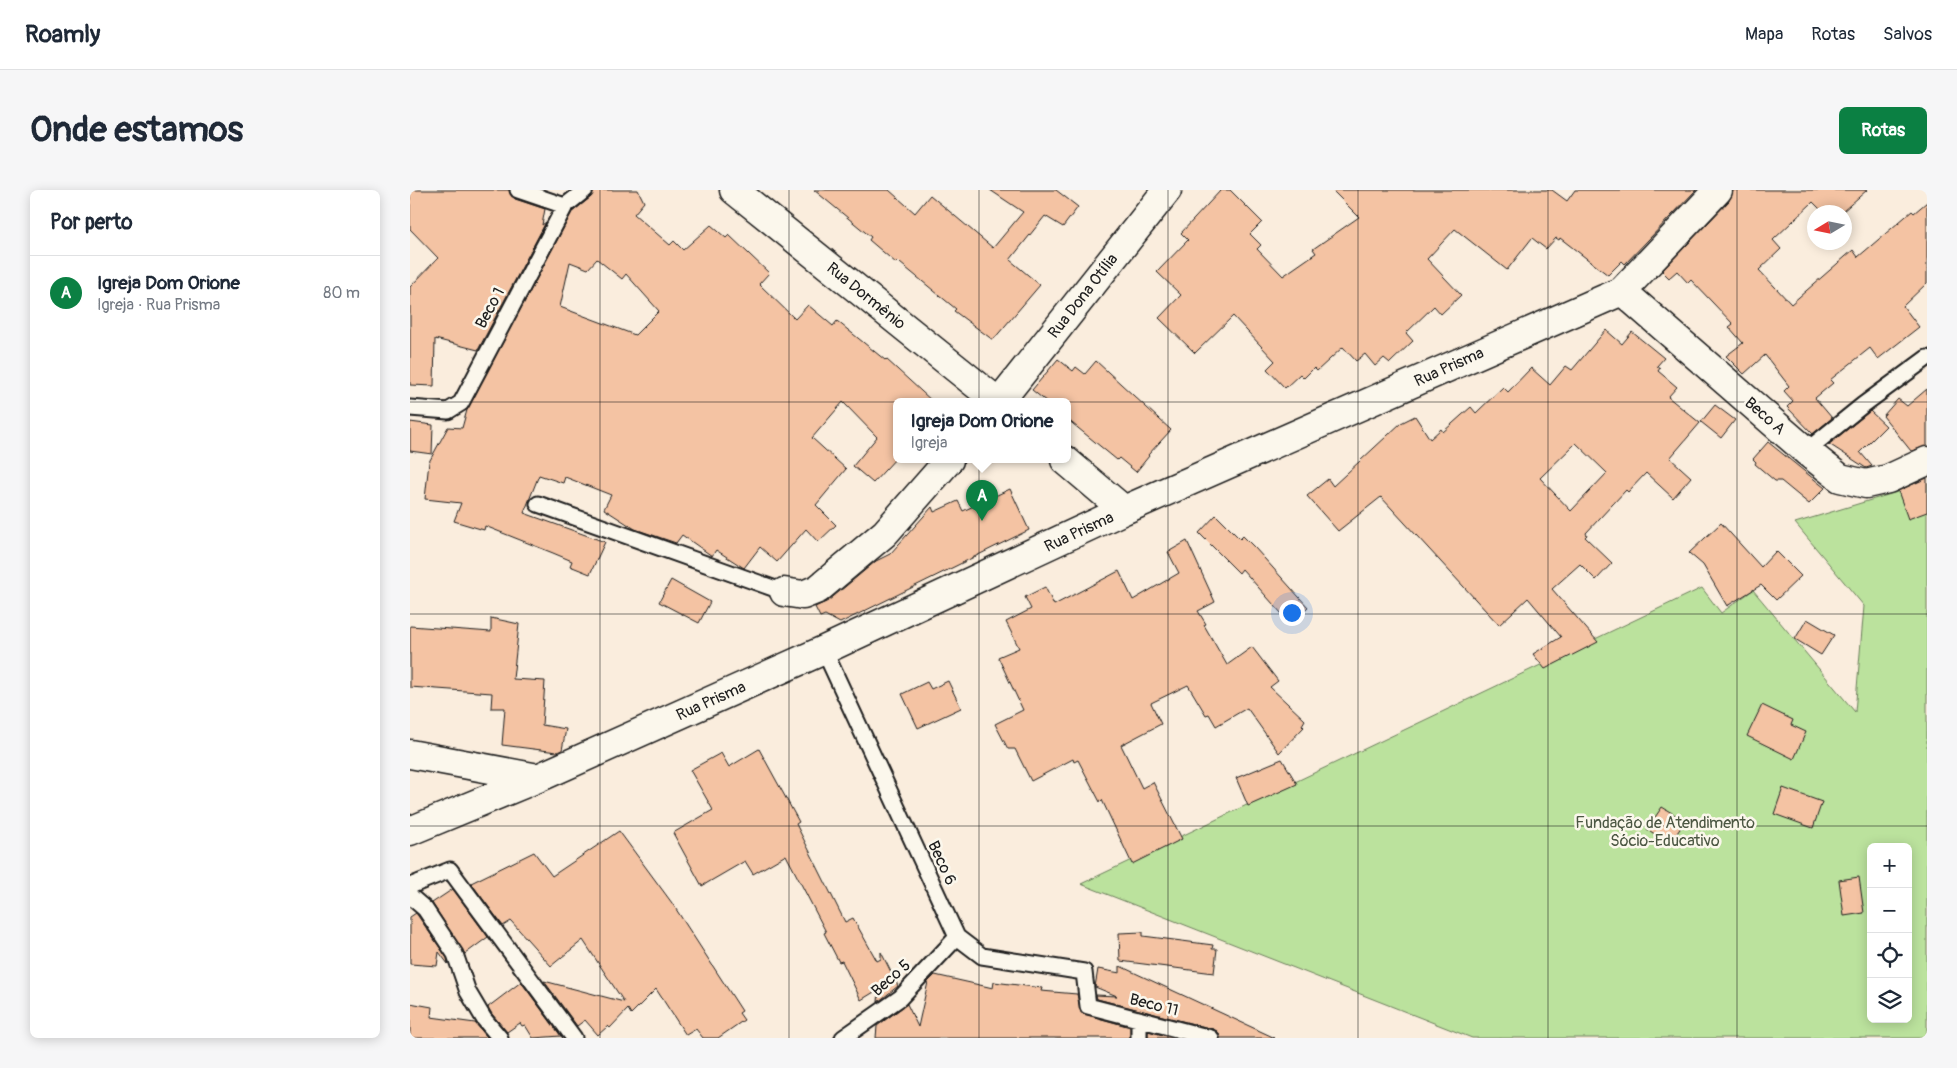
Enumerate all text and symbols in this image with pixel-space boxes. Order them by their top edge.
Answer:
text: Roamly [25,20,100,49]
text: Mapa [1745,23,1783,46]
text: Rotas [1811,23,1855,46]
text: Salvos [1883,23,1932,46]
button: Rotas [1839,107,1927,154]
text: Onde estamos [30,108,243,152]
north arrow [1807,205,1852,250]
text: Por perto [50,209,132,236]
street label: Rua Dona Otília [1044,250,1122,342]
street label: Rua Dormênio [822,258,910,334]
text: Igreja Dom Orione [97,271,240,295]
text: A [61,283,71,303]
text: 80 m [323,283,360,303]
street label: Beco 1 [471,284,509,332]
text: Igreja · Rua Prisma [97,295,220,315]
street label: Rua Prisma [1411,343,1487,391]
street label: Beco A [1741,393,1789,439]
popup [893,398,1071,463]
text: Igreja Dom Orione [911,409,1053,433]
text: Igreja [911,433,948,453]
pin: A [966,480,998,521]
street label: Rua Prisma [1041,507,1117,557]
your location [1279,600,1305,626]
street label: Rua Prisma [673,677,749,725]
park label: Fundação de Atendimento Sócio-Educativo [1575,813,1755,851]
street label: Beco 6 [923,838,961,888]
map controls [1867,843,1912,1023]
button: + [1867,843,1912,888]
button: − [1867,888,1912,933]
button: locate [1867,933,1912,978]
street label: Beco 5 [867,955,915,1001]
button: layers [1867,978,1912,1023]
street label: Beco 11 [1127,989,1181,1021]

